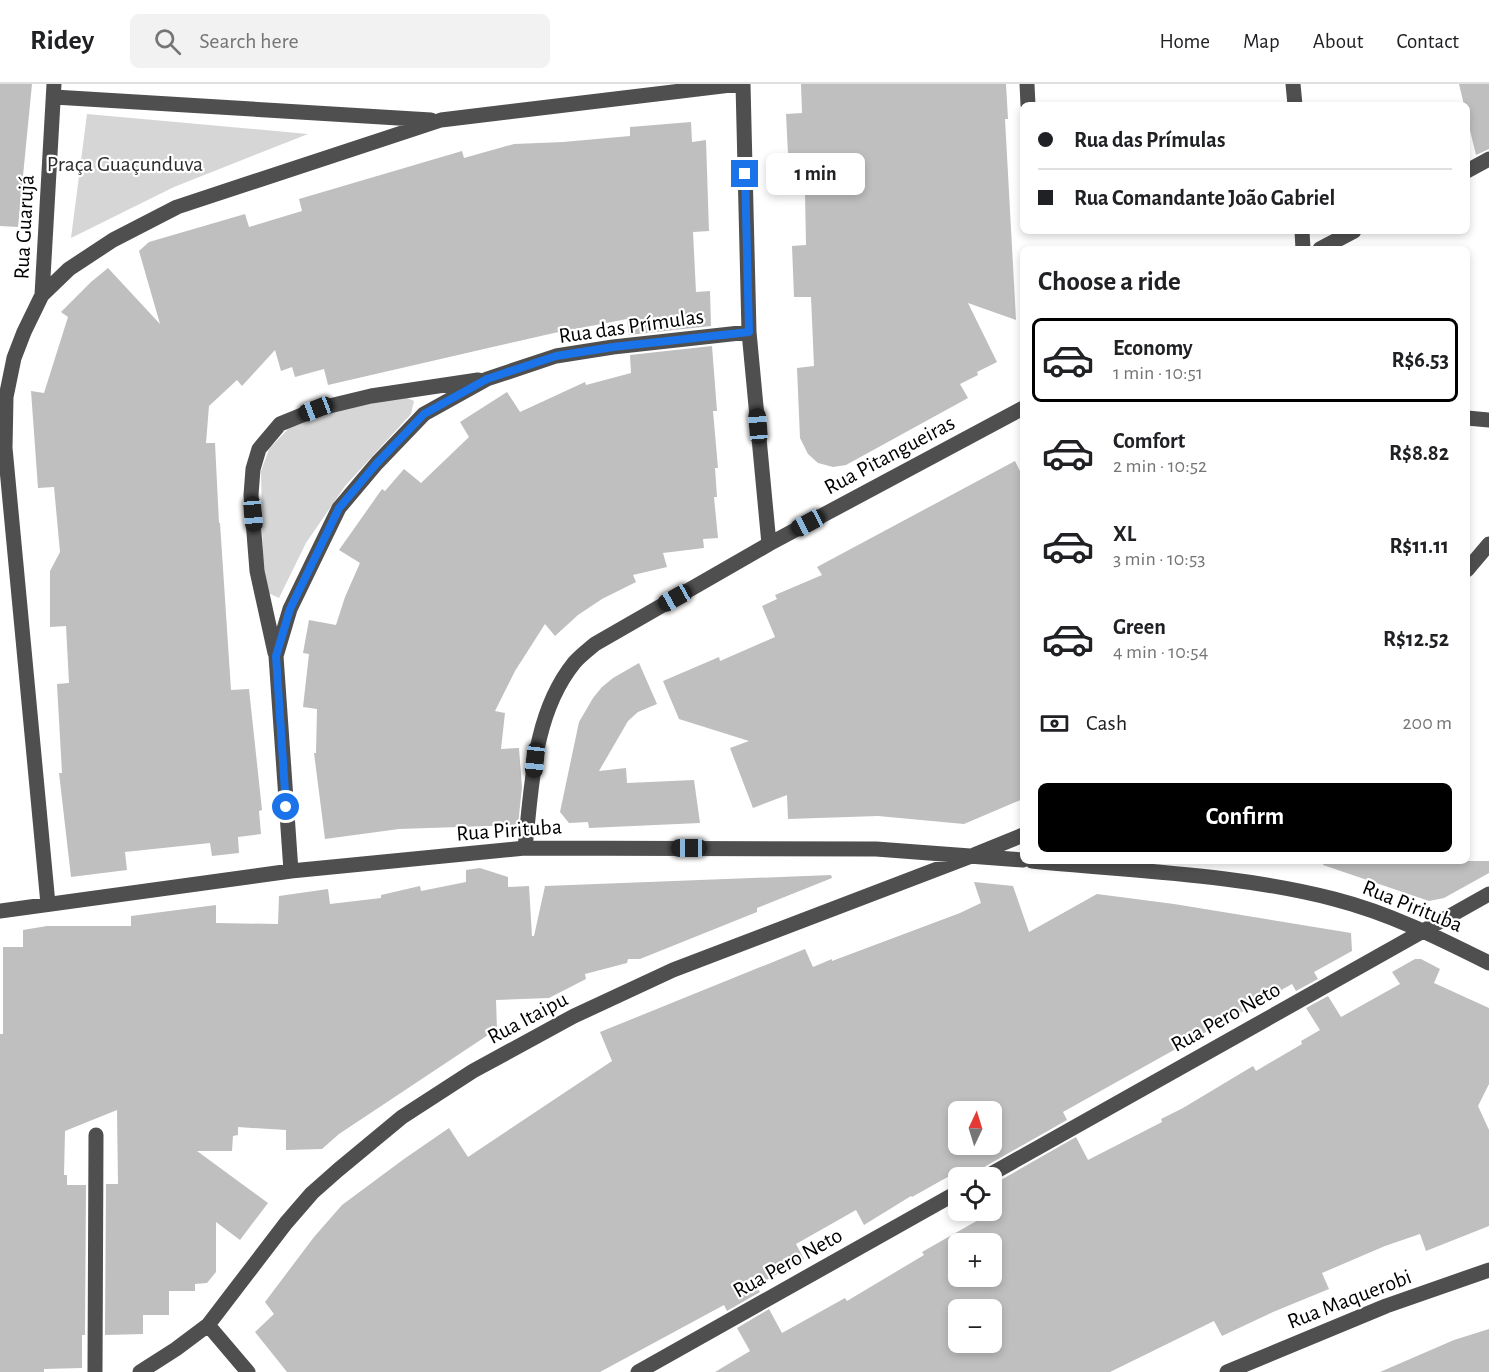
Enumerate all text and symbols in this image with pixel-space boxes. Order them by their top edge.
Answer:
search box [130,14,550,68]
icon: search [151,25,184,58]
text: Ridey [30,27,94,55]
text: Search here [199,30,299,52]
text: Home [1159,31,1210,52]
text: Map [1243,31,1280,52]
text: About [1313,31,1363,52]
text: Contact [1396,31,1459,52]
text: Rua das Prímulas [1074,129,1225,151]
park label: Praça Guaçunduva [47,153,203,175]
callout: 1 min [766,153,865,195]
route end [731,160,758,187]
text: 1 min [794,164,837,184]
street label: Rua Guarujá [10,174,38,280]
text: Rua Comandante João Gabriel [1074,187,1335,209]
text: Choose a ride [1038,268,1181,295]
street label: Rua das Prímulas [557,305,705,347]
icon: car [1041,333,1095,387]
text: Economy [1113,337,1193,359]
text: R$6.53 [1391,349,1449,371]
text: 1 min · 10:51 [1113,363,1203,383]
car [296,394,336,424]
car [747,407,769,445]
street label: Rua Pitangueiras [821,411,958,499]
icon: car [1041,426,1095,480]
text: Comfort [1113,430,1185,452]
text: R$8.82 [1389,442,1449,464]
text: 2 min · 10:52 [1113,456,1207,476]
car [242,495,264,533]
car [788,507,828,539]
icon: car [1041,519,1095,573]
text: XL [1113,523,1136,545]
text: R$11.11 [1389,535,1449,557]
text: 3 min · 10:53 [1113,549,1206,569]
car [655,581,695,615]
icon: car [1041,612,1095,666]
text: Green [1113,616,1166,638]
text: R$12.52 [1383,628,1449,650]
text: 4 min · 10:54 [1113,642,1208,662]
icon: cash [1038,707,1071,740]
text: Cash [1086,712,1127,734]
text: 200 m [1402,713,1452,733]
car [524,741,546,779]
button: Confirm [1038,783,1452,852]
route start [272,793,299,820]
street label: Rua Pirituba [456,815,563,845]
car [671,839,707,857]
street label: Rua Pirituba [1360,876,1466,936]
street label: Rua Pero Neto [1167,978,1284,1056]
street label: Rua Itaipu [484,988,571,1048]
north arrow [948,1101,1002,1155]
map controls [948,1101,1002,1353]
button: locate [948,1167,1002,1221]
street label: Rua Pero Neto [729,1224,846,1302]
button: + [948,1233,1002,1287]
street label: Rua Maquerobi [1284,1265,1415,1333]
button: − [948,1299,1002,1353]

